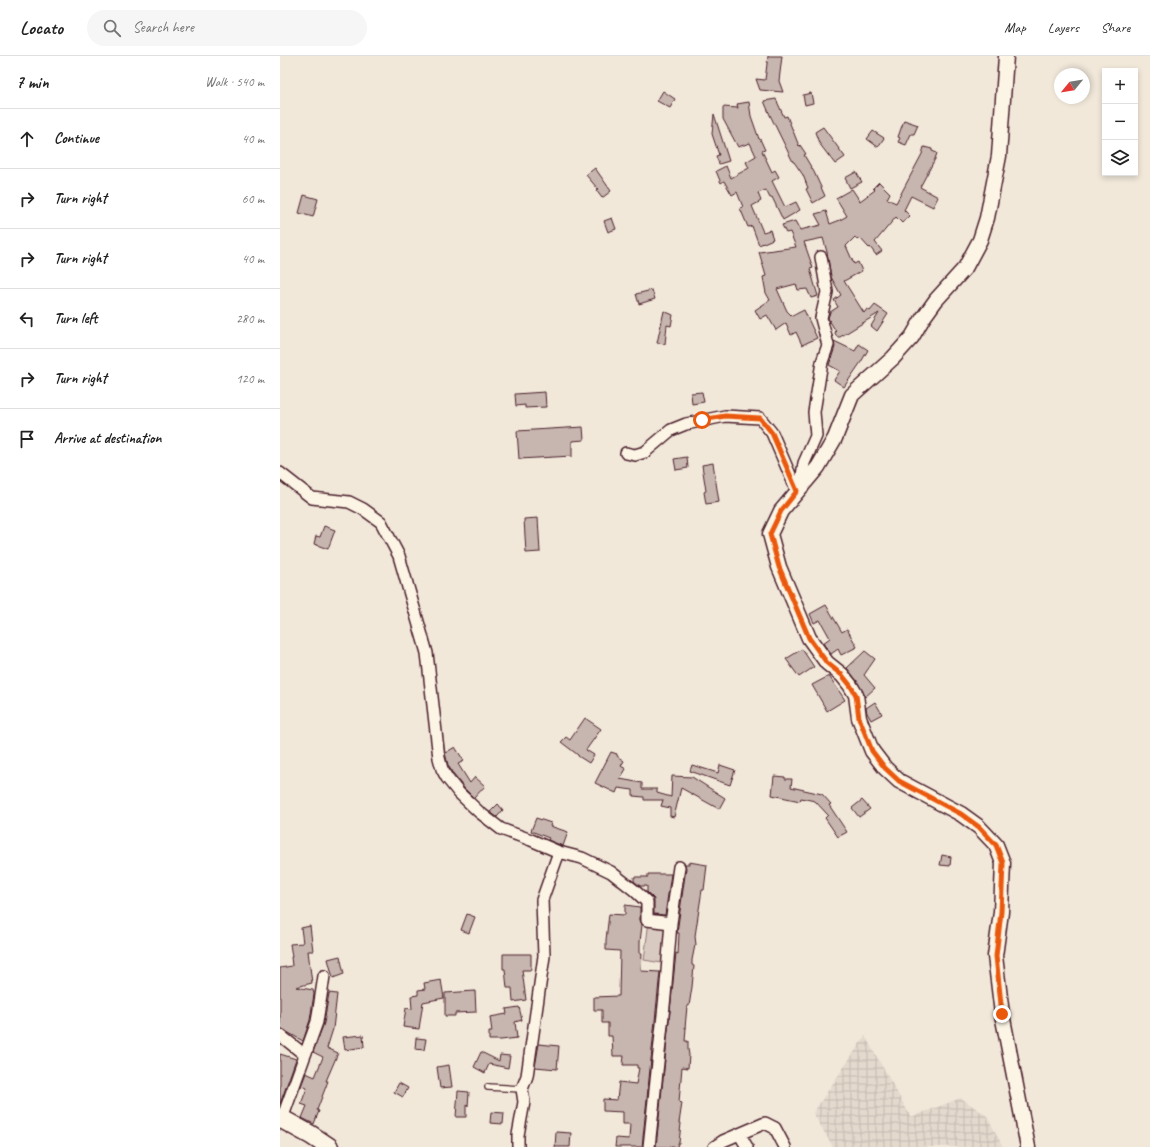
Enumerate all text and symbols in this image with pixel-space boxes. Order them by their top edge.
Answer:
search box [87,10,367,46]
text: Locato [20,16,63,40]
icon: search [101,17,123,39]
text: Search here [133,18,194,37]
text: Map [1004,19,1026,36]
text: Layers [1048,19,1079,36]
text: Share [1101,19,1130,36]
north arrow [1054,68,1090,104]
map controls [1102,68,1138,176]
button: + [1102,68,1138,104]
text: 7 min [16,72,49,93]
text: Walk · 540 m [205,74,264,90]
button: − [1102,104,1138,140]
icon: ahead [16,128,38,150]
text: Continue [54,129,99,148]
text: 40 m [242,131,264,147]
button: layers [1102,140,1138,176]
icon: right [16,188,38,210]
text: Turn right [54,189,107,208]
text: 60 m [242,191,264,207]
icon: right [16,248,38,270]
text: Turn right [54,249,107,268]
text: 40 m [242,251,264,267]
icon: left [16,308,38,330]
text: Turn left [54,309,97,328]
text: 280 m [236,311,264,327]
icon: right [16,368,38,390]
text: Turn right [54,369,107,388]
text: 120 m [236,371,264,387]
route start [693,411,711,429]
icon: arrive [16,428,38,450]
text: Arrive at destination [54,429,161,448]
route end [993,1005,1011,1023]

